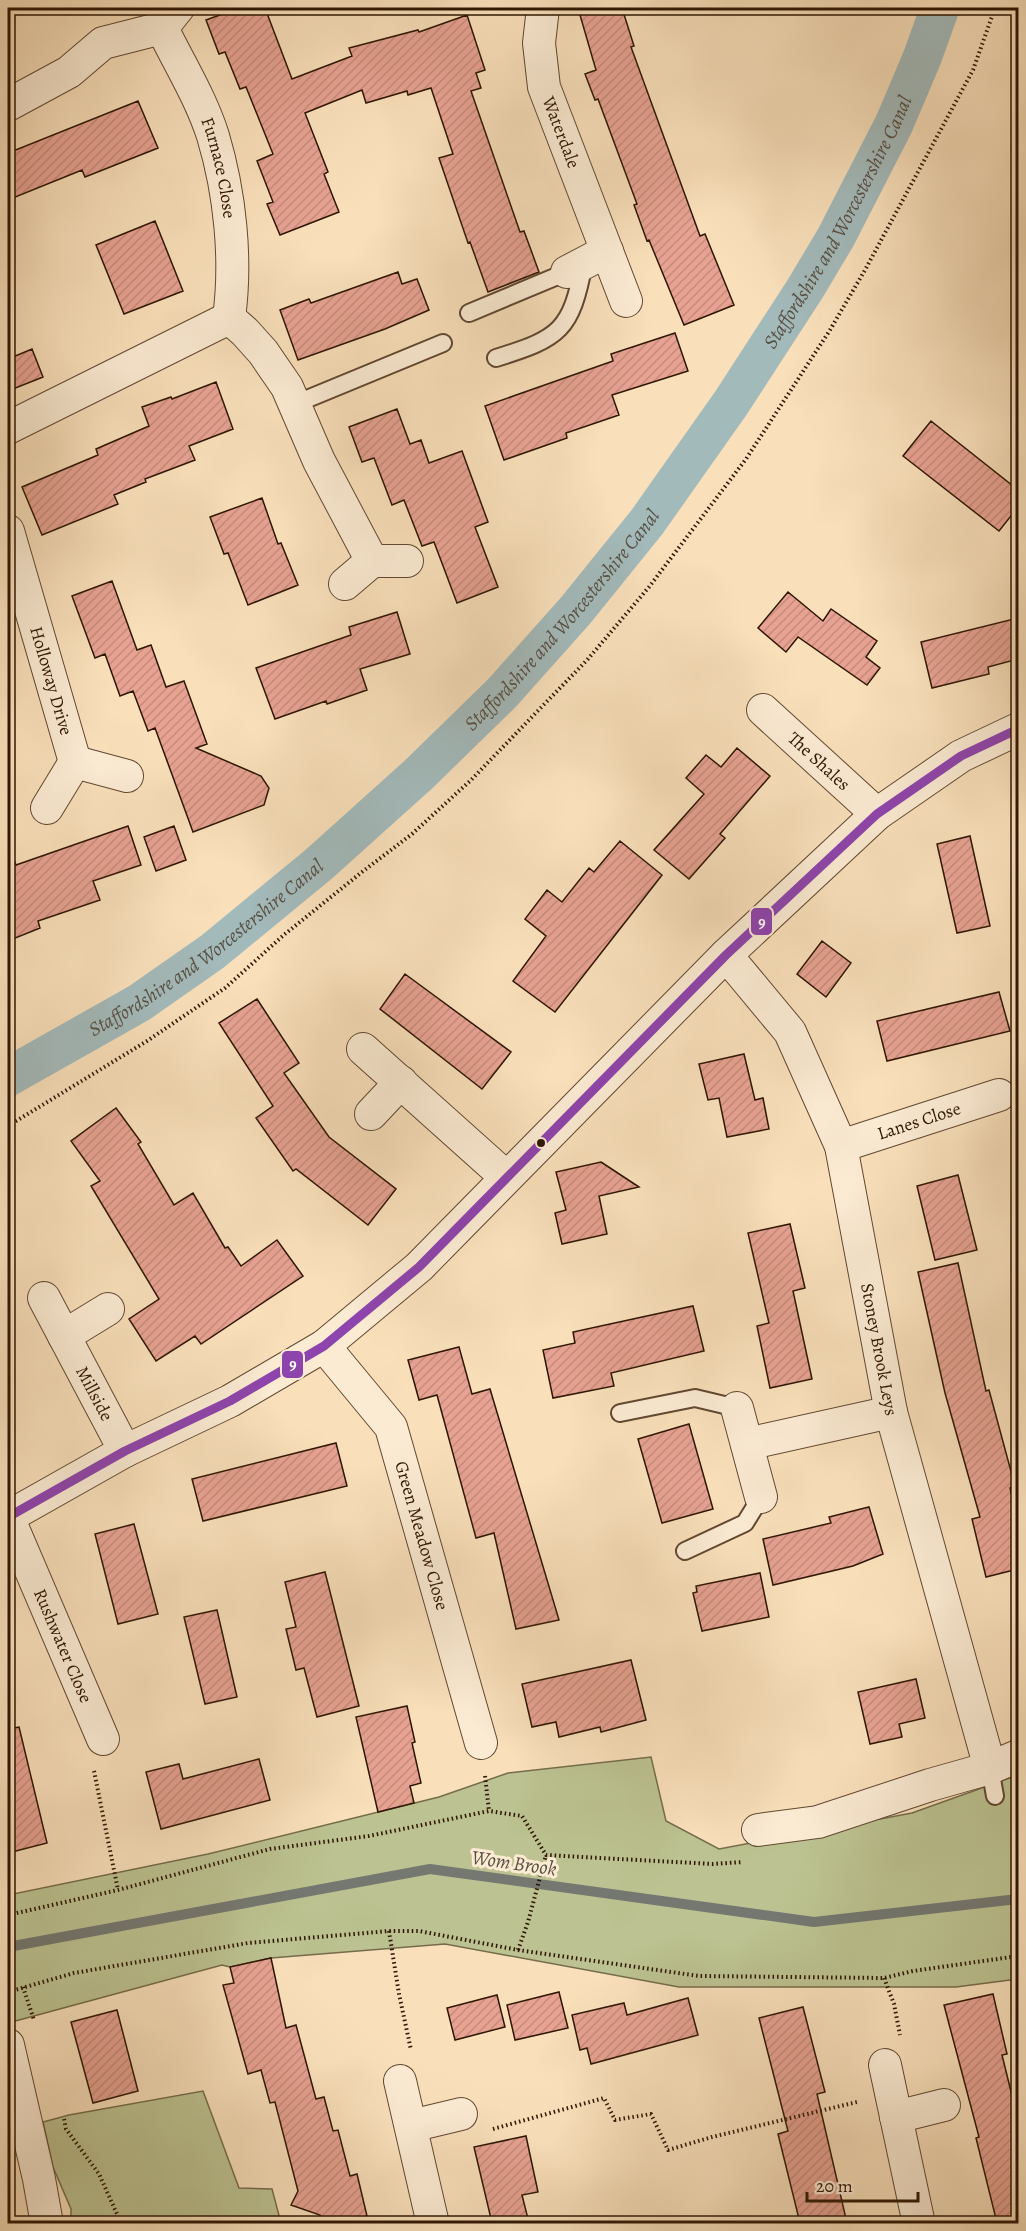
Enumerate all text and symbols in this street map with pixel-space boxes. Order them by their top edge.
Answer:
water label: Staffordshire and Worcestershire Canal [757,91,918,354]
street label: Waterdale [536,92,586,172]
street label: Furnace Close [195,114,241,220]
water label: Staffordshire and Worcestershire Canal [458,504,665,736]
street label: Holloway Drive [24,624,79,738]
street label: The Shales [783,727,856,796]
water label: Staffordshire and Worcestershire Canal [83,852,329,1042]
line badge: 9 [750,907,773,936]
text: 9 [758,912,766,934]
street label: Lanes Close [874,1096,964,1145]
unlabelled marker [535,1137,547,1149]
street label: Stoney Brook Leys [855,1281,903,1418]
line badge: 9 [281,1350,304,1379]
text: 9 [289,1354,297,1376]
street label: Millside [70,1362,119,1425]
street label: Green Meadow Close [389,1458,455,1613]
street label: Rushwater Close [28,1585,98,1707]
water label: Wom Brook [470,1844,558,1882]
scale bar [807,2165,918,2203]
text: 20 m [816,2174,853,2198]

